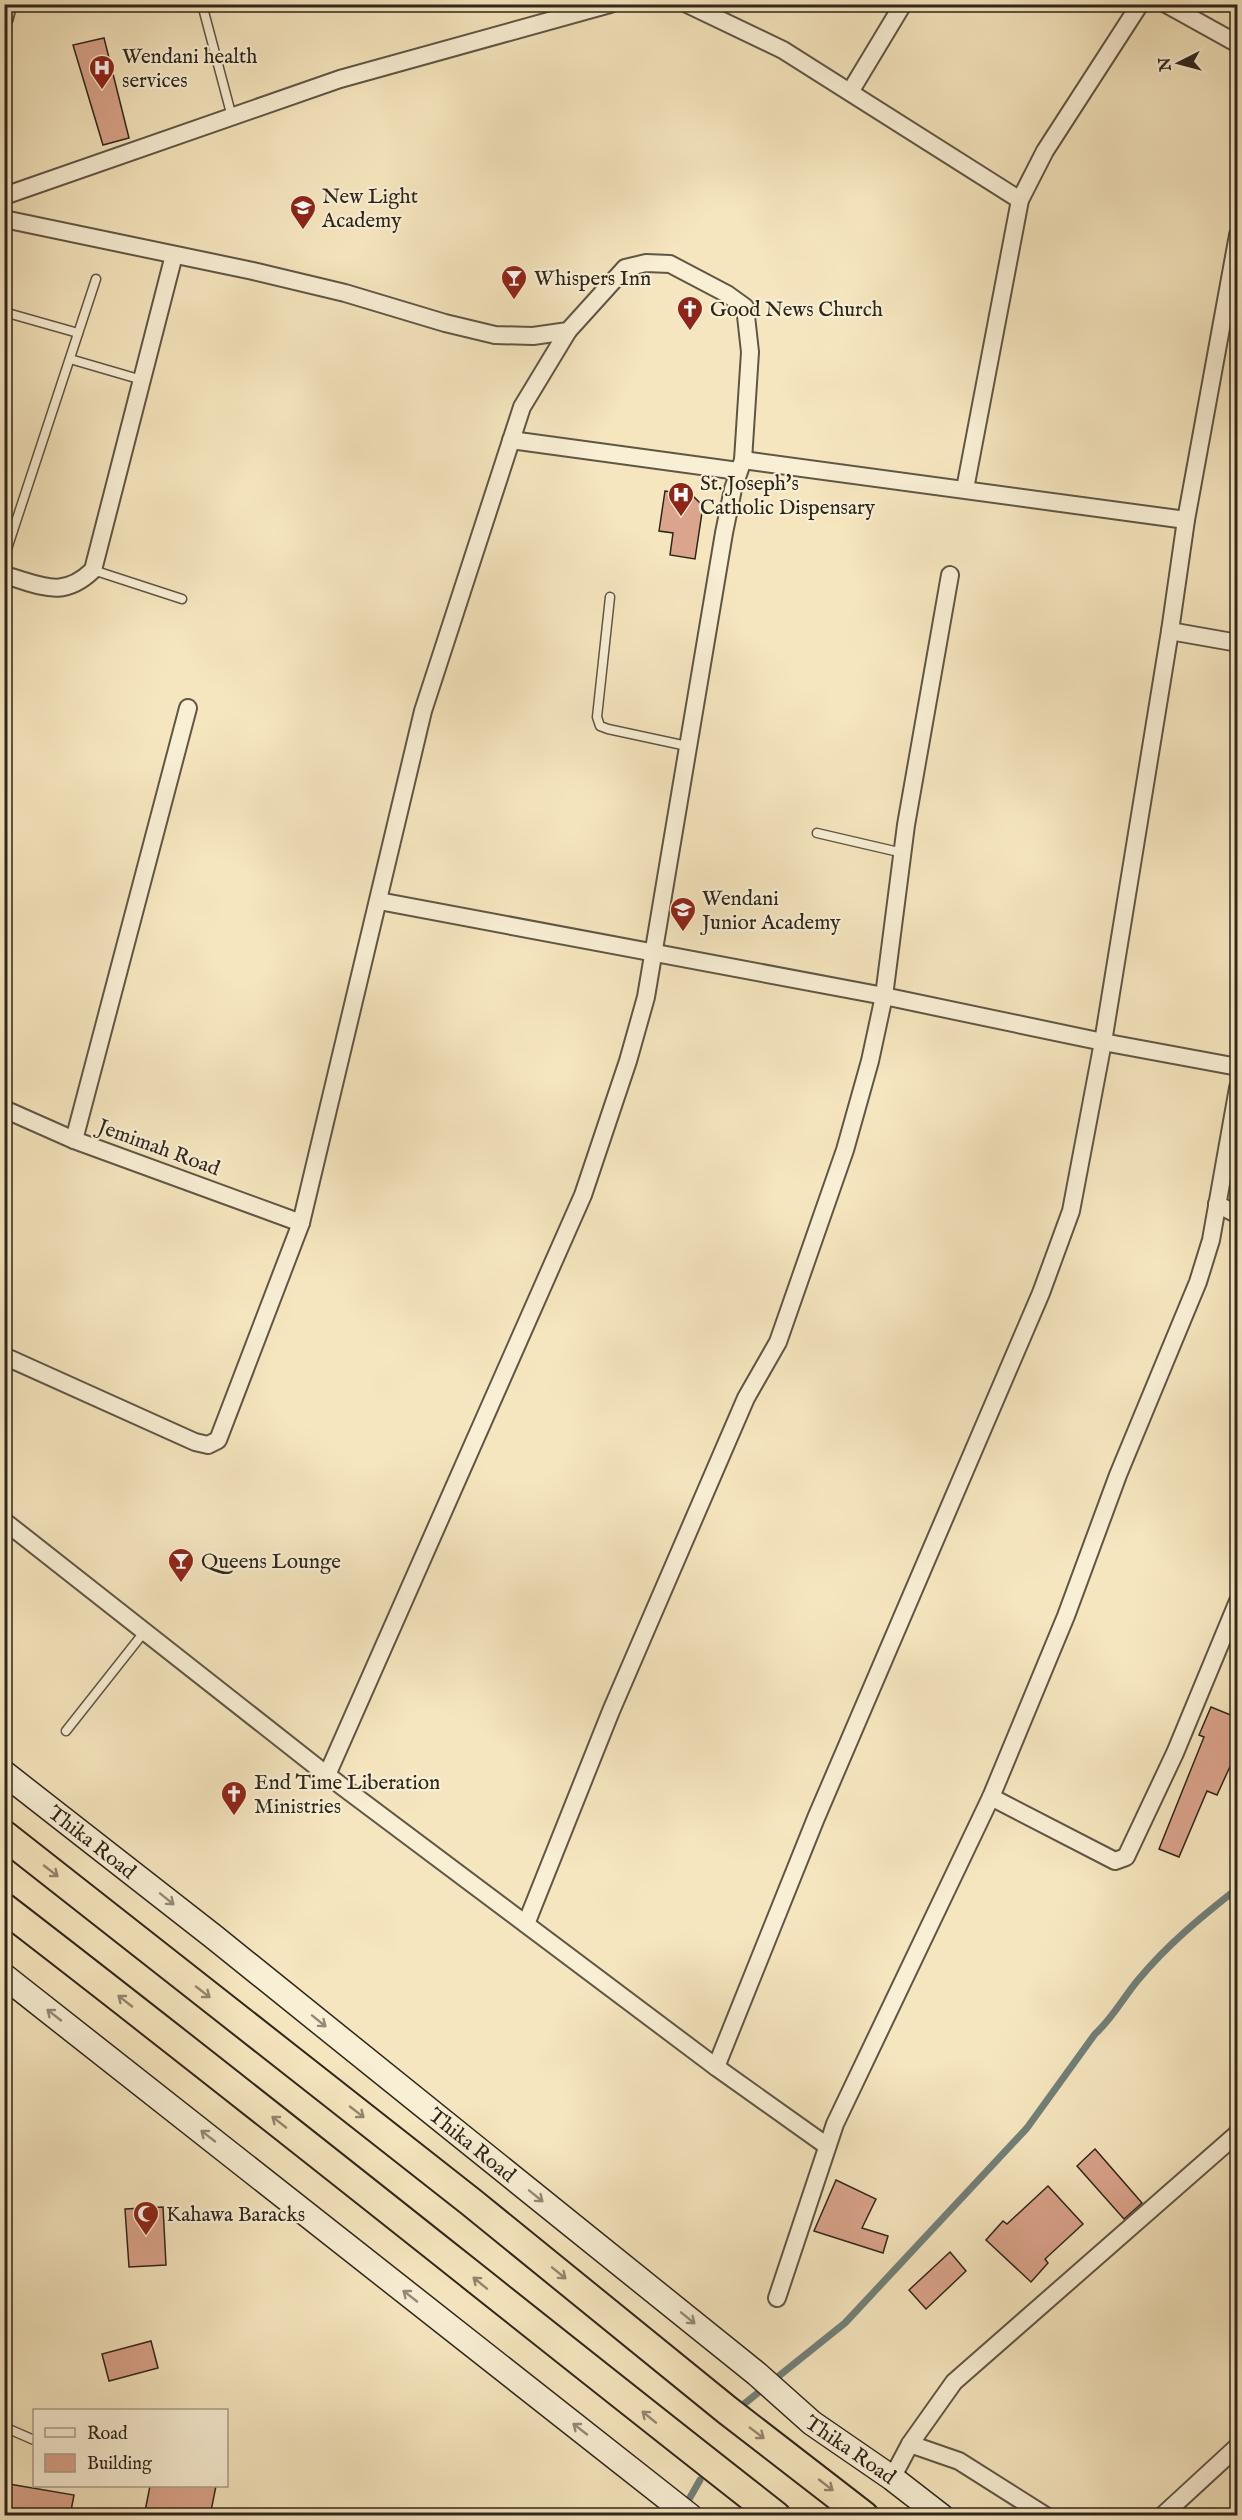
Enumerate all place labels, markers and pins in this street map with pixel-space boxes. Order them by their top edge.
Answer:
place label: Wendani health services [122,44,257,95]
hospital icon: Wendani health services [87,53,117,91]
place label: New Light Academy [321,184,418,235]
school or university icon: New Light Academy [288,193,318,231]
bar icon: Whispers Inn [499,263,529,301]
place label: Whispers Inn [534,266,651,293]
church icon: Good News Church [675,294,705,332]
place label: Good News Church [710,297,883,324]
place label: St. Joseph's Catholic Dispensary [700,471,876,522]
hospital icon: St. Joseph's Catholic Dispensary [666,480,696,518]
place label: Wendani Junior Academy [700,886,841,937]
school or university icon: Wendani Junior Academy [668,895,698,933]
bar icon: Queens Lounge [166,1546,196,1584]
place label: Queens Lounge [201,1549,341,1576]
place label: End Time Liberation Ministries [254,1770,440,1821]
church icon: End Time Liberation Ministries [219,1779,249,1817]
mosque icon: Kahawa Baracks [131,2199,161,2237]
place label: Kahawa Baracks [166,2202,305,2229]

